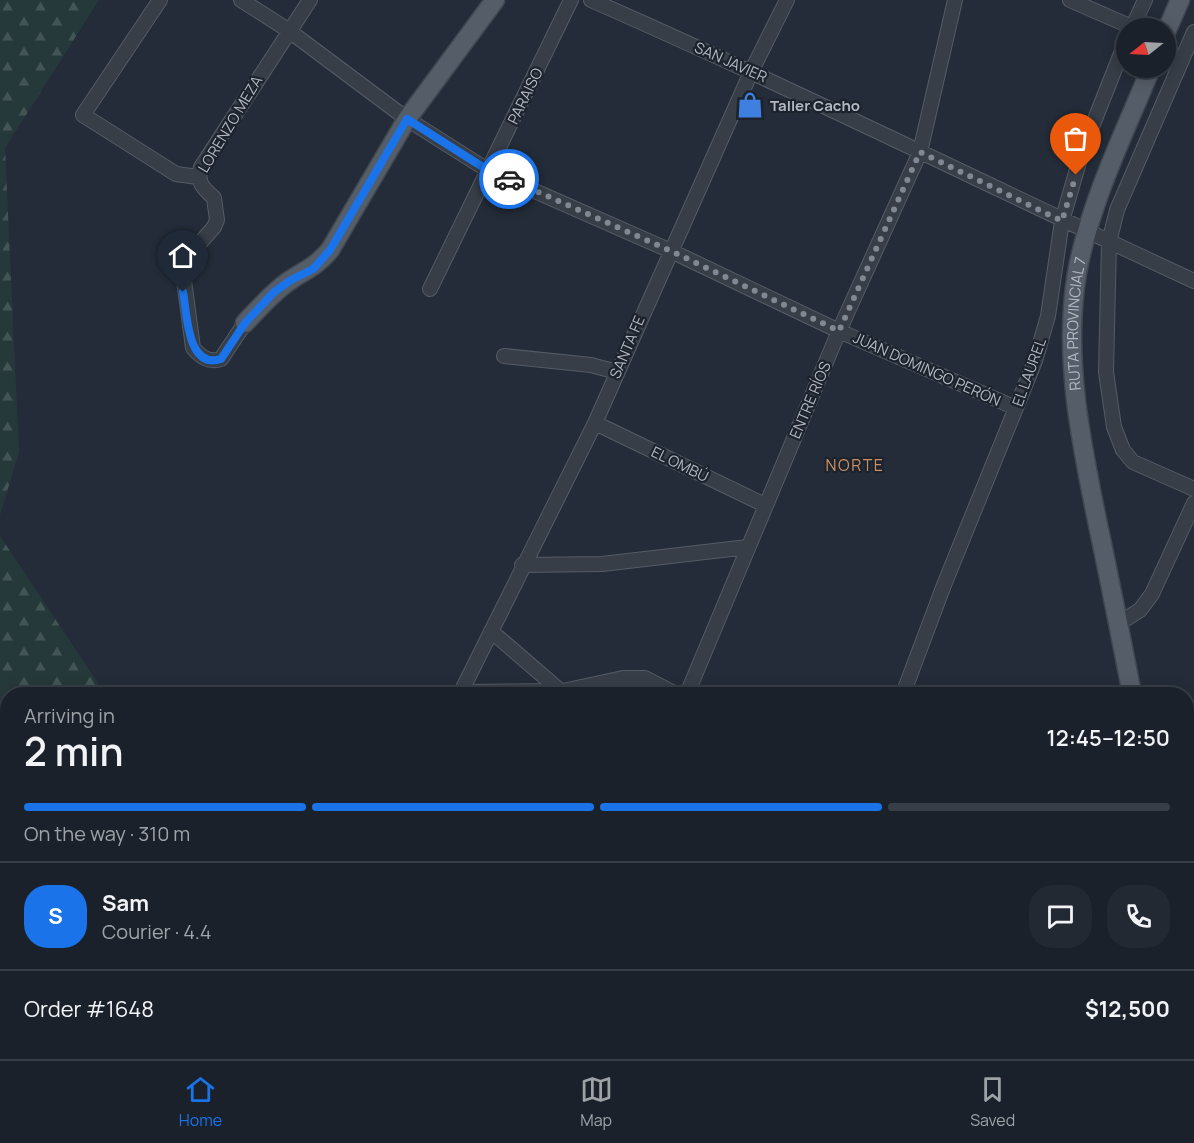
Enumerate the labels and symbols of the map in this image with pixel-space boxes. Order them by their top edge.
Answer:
north arrow [1116,18,1176,78]
street label: SAN JAVIER [691,37,771,87]
street label: PARAISO [502,64,548,128]
street label: LORENZO MEZA [193,71,267,176]
shop icon: Taller Cacho [735,90,765,120]
place label: Taller Cacho [770,95,860,116]
pin [1050,113,1101,175]
courier [479,149,539,209]
pin [157,230,208,292]
street label: RUTA PROVINCIAL 7 [1061,255,1091,391]
street label: SANTA FE [604,312,650,382]
street label: JUAN DOMINGO PERÓN [850,327,1004,411]
street label: EL LAUREL [1007,334,1051,409]
street label: ENTRE RÍOS [784,358,836,442]
street label: EL OMBÚ [648,441,712,487]
district label: NORTE [826,454,884,476]

